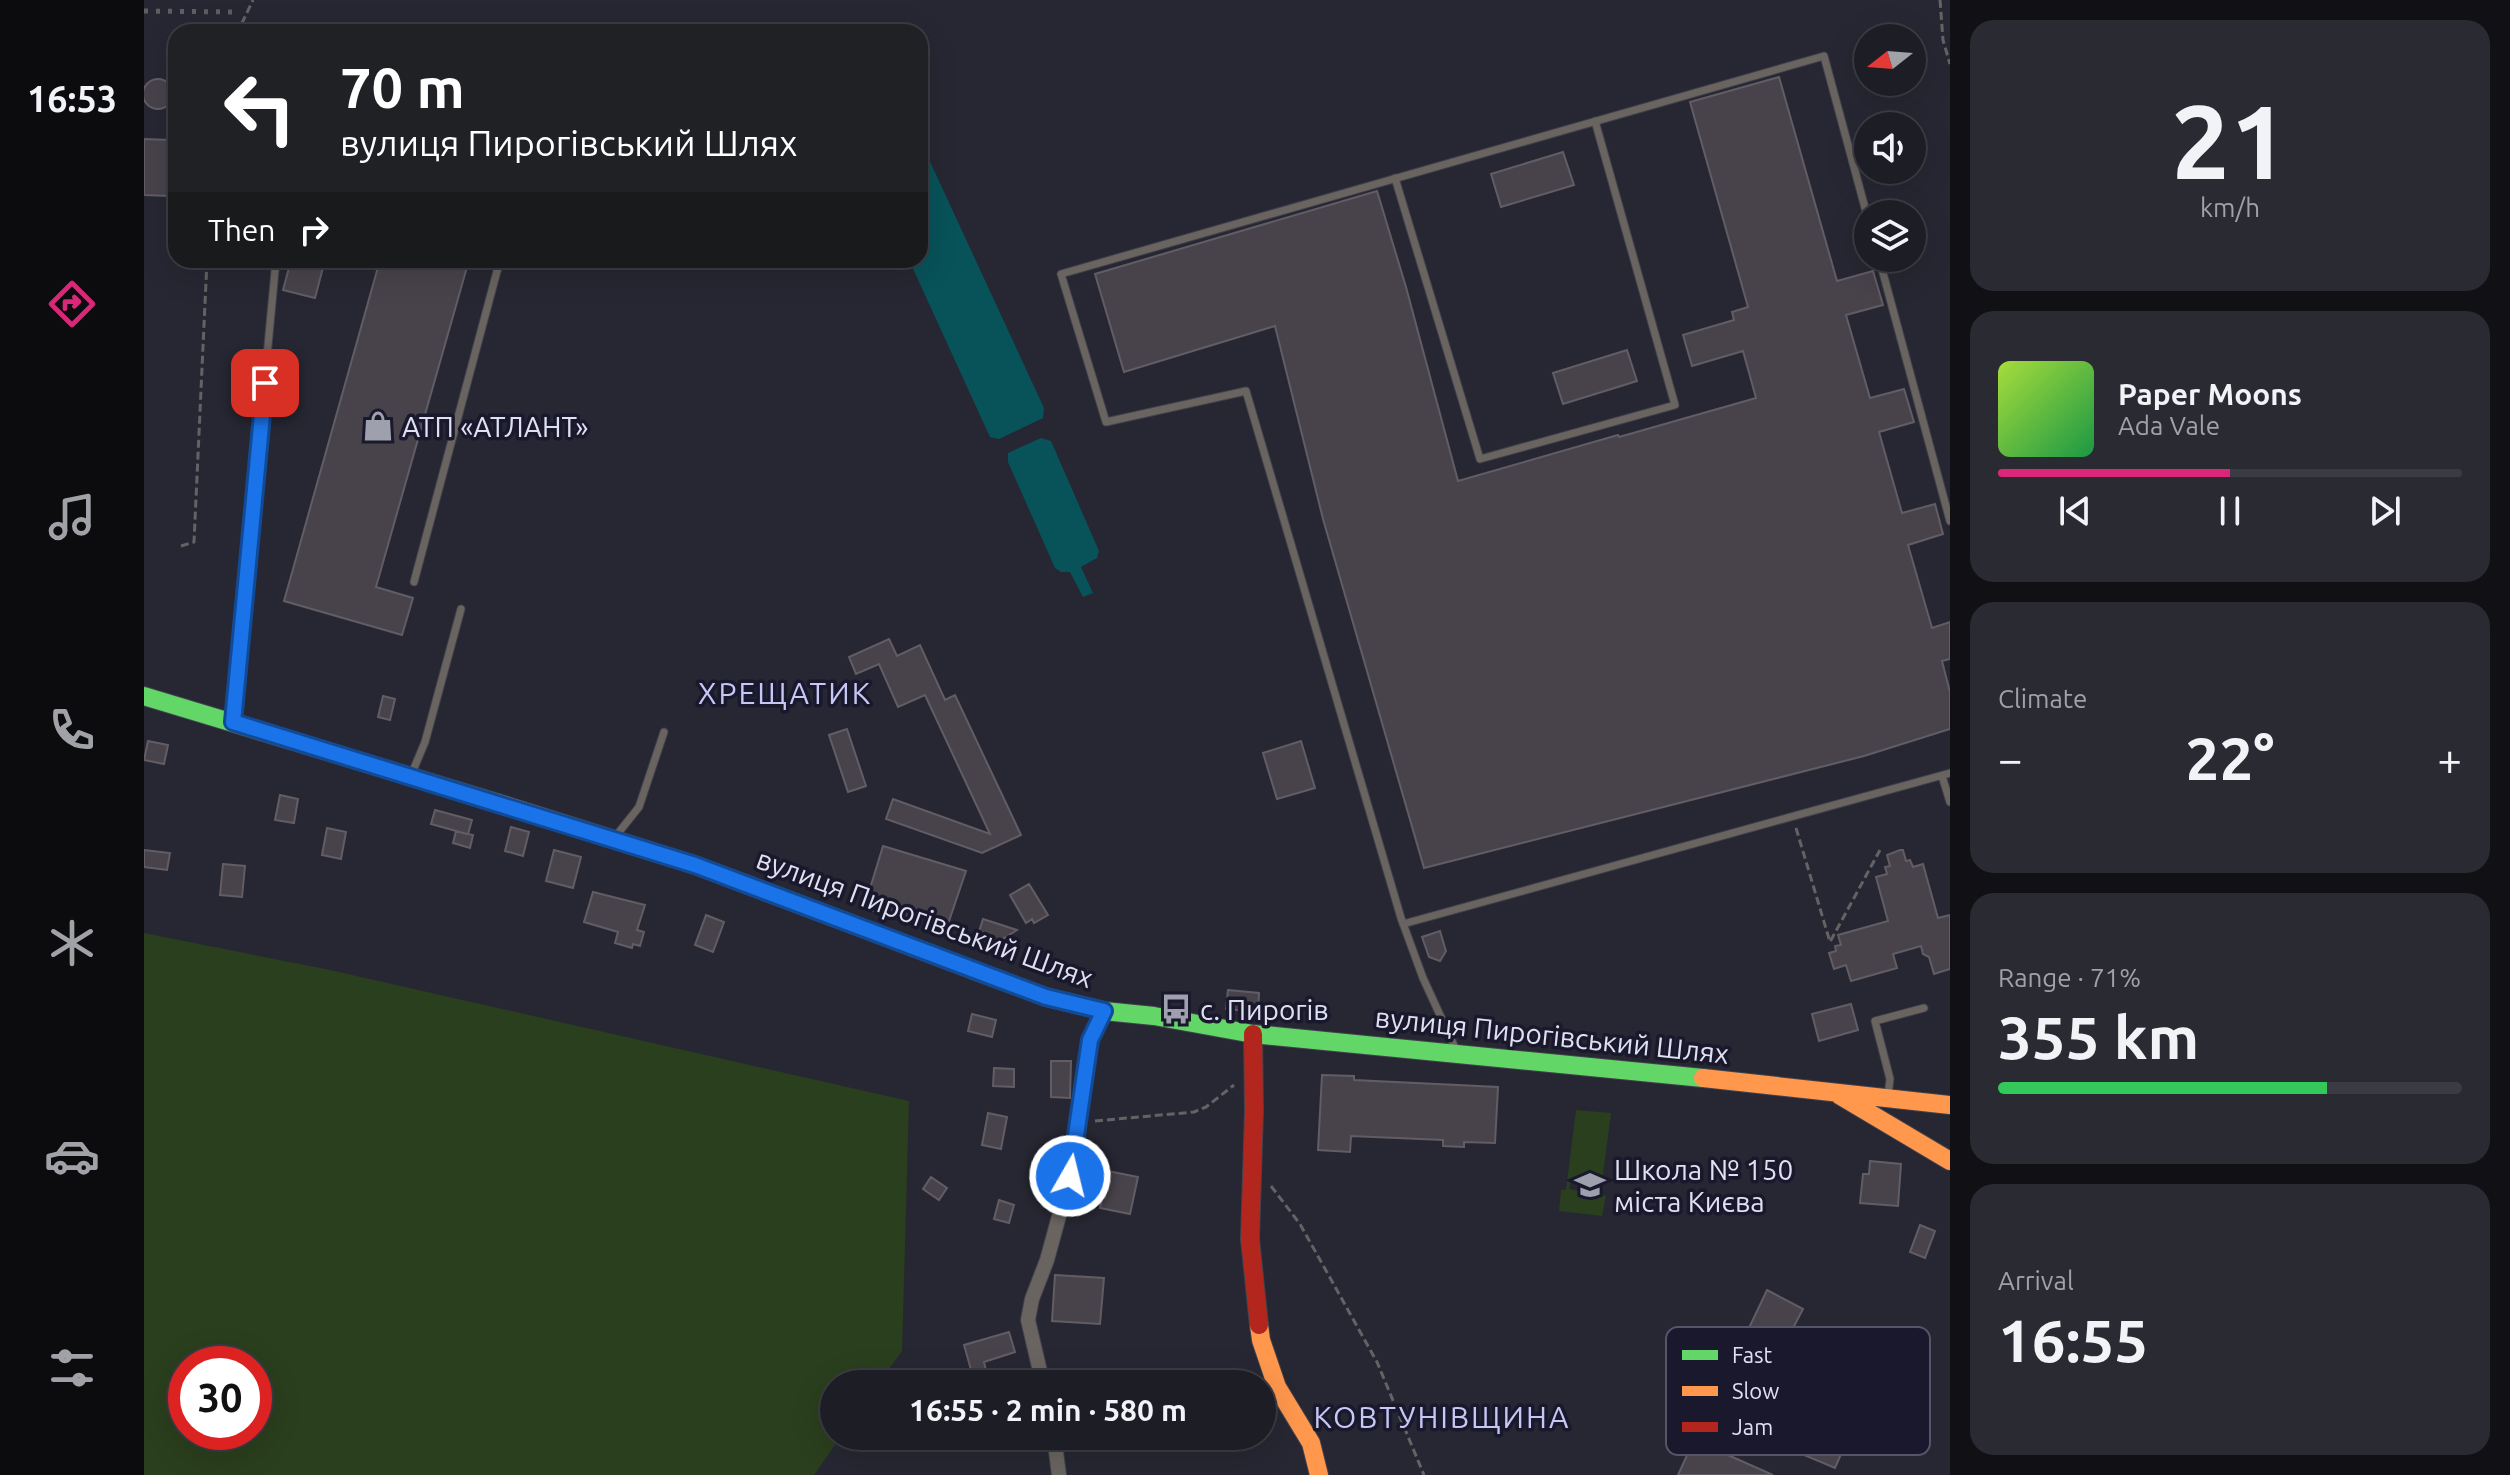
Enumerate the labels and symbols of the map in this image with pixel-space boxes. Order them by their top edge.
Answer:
north arrow [1854,24,1926,96]
pin [231,349,299,417]
shop icon: АТП «АТЛАНТ» [361,409,395,443]
place label: АТП «АТЛАНТ» [402,411,588,442]
district label: ХРЕЩАТИК [698,676,872,710]
street label: вулиця Пирогівський Шлях [753,843,1097,993]
bus stop icon: с. Пирогів [1159,992,1193,1026]
place label: с. Пирогів [1200,994,1329,1025]
street label: вулиця Пирогівський Шлях [1374,1001,1730,1069]
position arrow [1028,1134,1112,1218]
place label: Школа № 150 міста Києва [1614,1154,1793,1217]
school or university icon: Школа № 150 міста Києва [1573,1168,1607,1202]
legend [1666,1327,1930,1455]
text: Fast [1732,1342,1773,1367]
speed limit sign: 30 [168,1346,272,1450]
text: Slow [1732,1378,1779,1403]
district label: КОВТУНІВЩИНА [1314,1400,1570,1434]
text: Jam [1732,1414,1773,1439]

